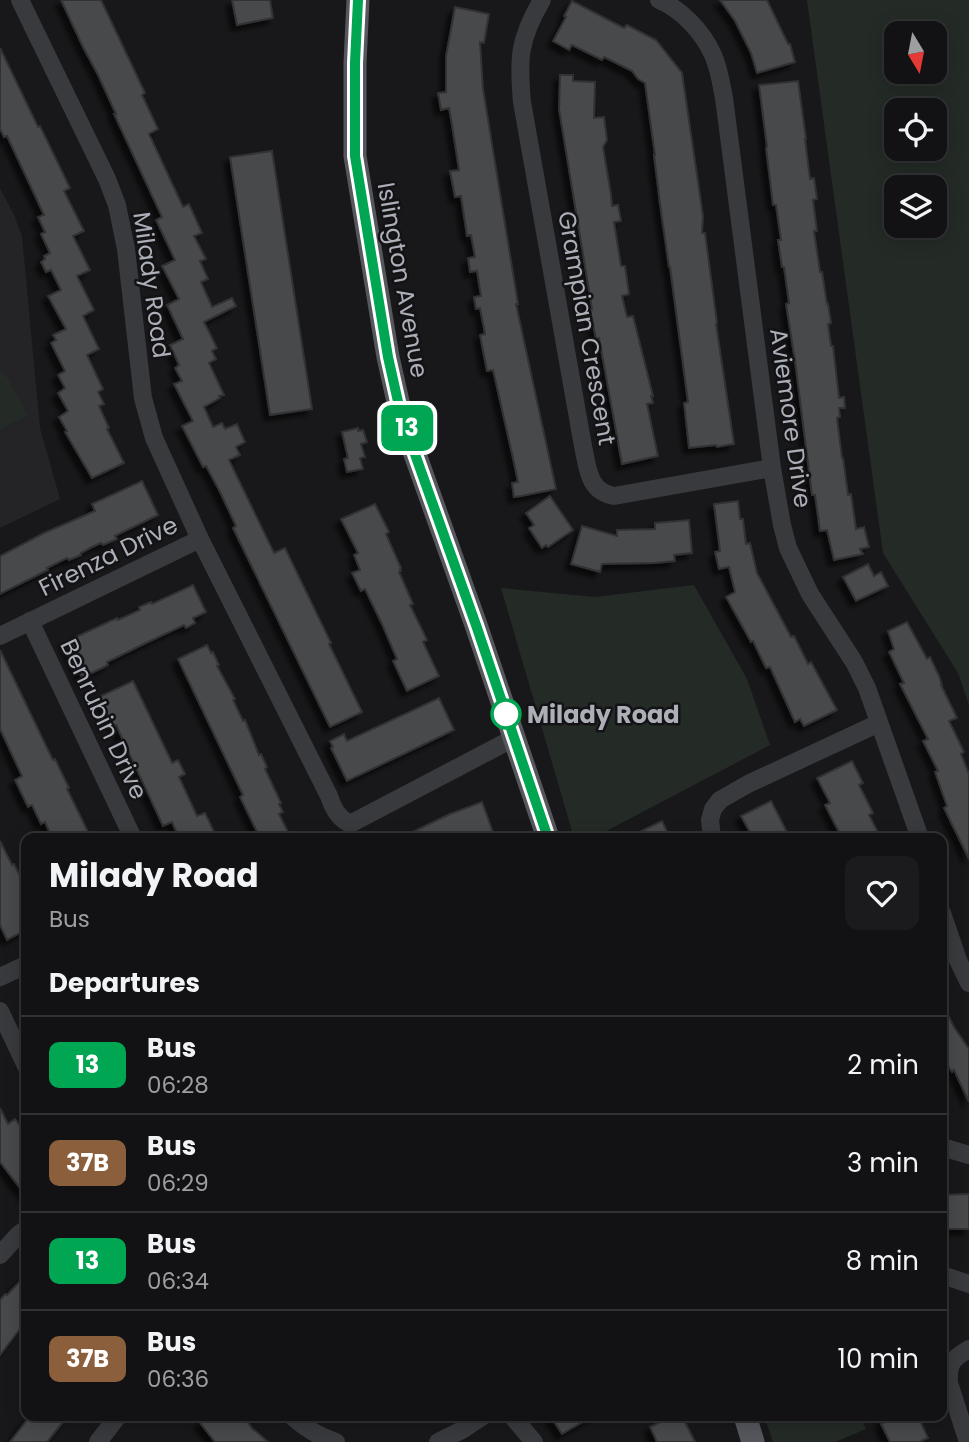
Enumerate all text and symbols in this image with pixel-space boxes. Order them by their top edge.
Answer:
north arrow [884,21,947,84]
map controls [884,21,947,238]
button: locate [884,98,947,161]
button: layers [884,175,947,238]
street label: Islington Avenue [370,180,436,380]
street label: Grampian Crescent [550,208,624,448]
street label: Milady Road [125,210,179,360]
street label: Aviemore Drive [762,326,820,510]
line badge: 13 [376,405,438,451]
text: 13 [395,411,419,444]
street label: Firenza Drive [33,508,183,604]
street label: Benrubin Drive [52,633,156,805]
place label: Milady Road [527,698,680,731]
marker: Milady Road [491,699,521,729]
text: Milady Road [49,852,259,899]
button: heart [845,856,919,930]
text: Bus [49,903,90,935]
text: Departures [49,965,200,1001]
text: Bus [147,1030,196,1066]
text: 2 min [847,1047,919,1083]
text: 13 [76,1048,99,1081]
text: 06:28 [147,1069,209,1101]
text: Bus [147,1128,196,1164]
text: 3 min [847,1145,919,1181]
text: 37B [66,1146,109,1179]
text: 06:29 [147,1167,209,1199]
text: Bus [147,1226,196,1262]
text: 8 min [846,1243,919,1279]
text: 13 [76,1244,99,1277]
text: 06:34 [147,1265,209,1297]
text: Bus [147,1324,196,1360]
text: 10 min [838,1341,919,1377]
text: 37B [66,1342,109,1375]
text: 06:36 [147,1363,209,1395]

